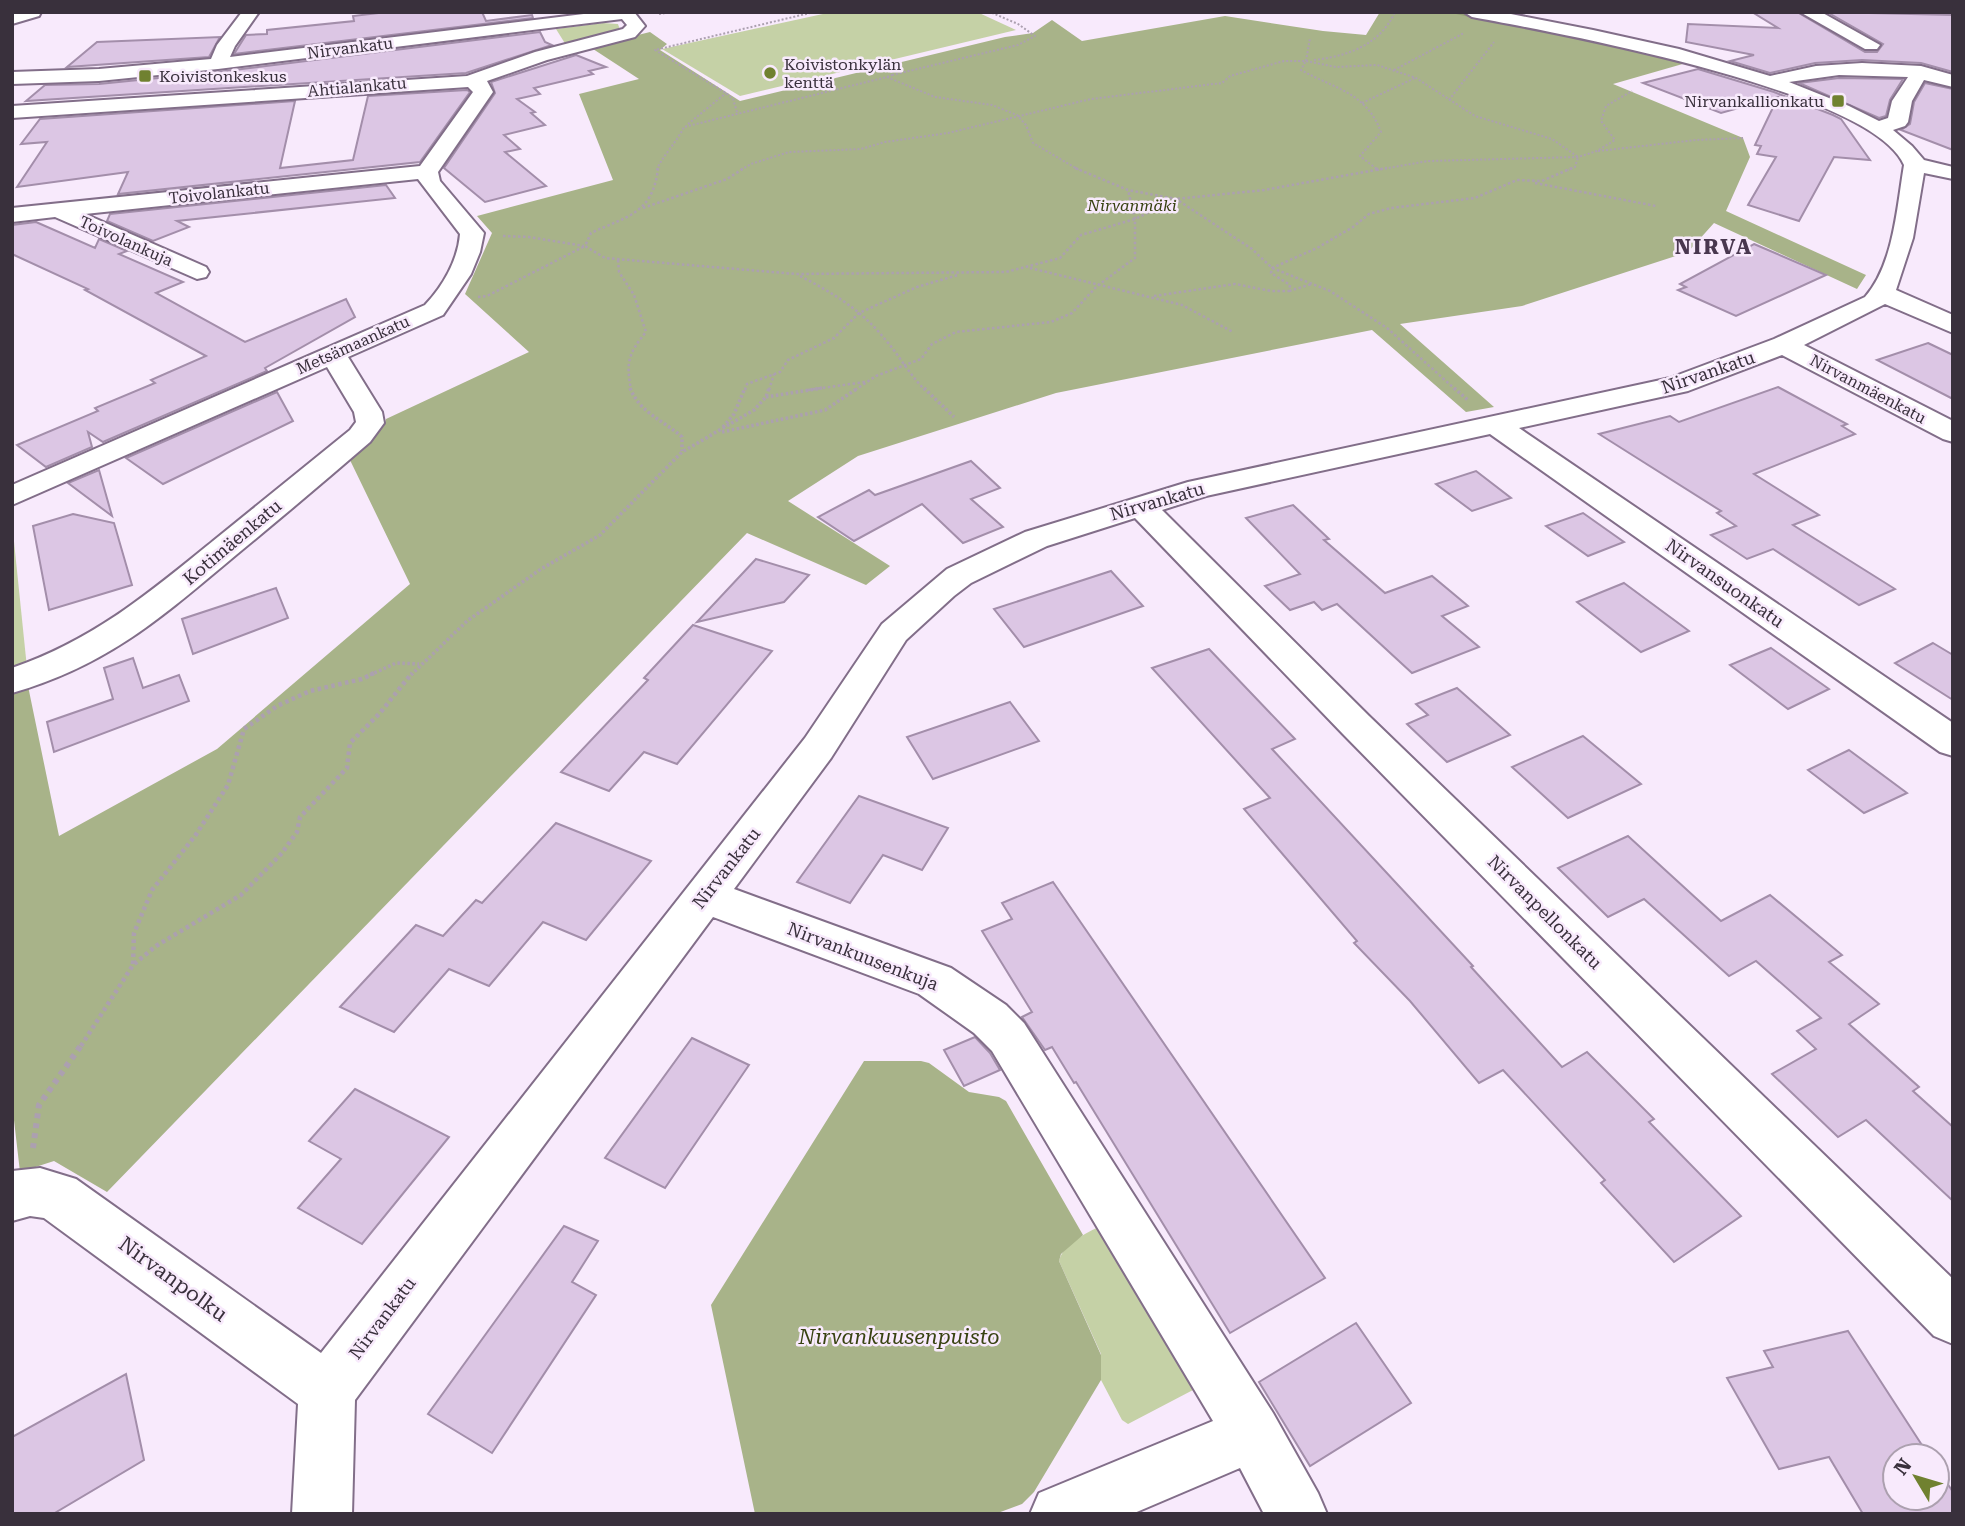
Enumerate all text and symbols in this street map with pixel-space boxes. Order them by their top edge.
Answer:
street label: Nirvankatu [306,33,394,63]
place label: Koivistonkylän kenttä [784,55,901,92]
marker: Koivistonkylän kenttä [762,65,778,81]
place label: Koivistonkeskus [159,67,287,86]
marker: Koivistonkeskus [137,68,153,84]
street label: Ahtialankatu [307,73,407,101]
place label: Nirvankallionkatu [1684,92,1824,111]
marker: Nirvankallionkatu [1830,93,1846,109]
street label: Toivolankatu [168,178,270,208]
park label: Nirvanmäki [1086,196,1177,215]
street label: Toivolankuja [76,212,176,270]
district label: NIRVA [1675,235,1753,259]
street label: Metsämaankatu [293,312,413,378]
street label: Nirvankatu [1659,346,1757,398]
street label: Nirvanmäenkatu [1807,350,1929,428]
street label: Nirvankatu [1107,477,1207,525]
street label: Kotimäenkatu [179,495,285,589]
street label: Nirvansuonkatu [1662,534,1788,632]
street label: Nirvankatu [688,823,764,913]
street label: Nirvanpellonkatu [1484,851,1606,973]
street label: Nirvankuusenkuja [785,918,942,995]
street label: Nirvanpolku [114,1232,232,1326]
street label: Nirvankatu [344,1273,420,1363]
park label: Nirvankuusenpuisto [797,1325,1000,1349]
north arrow [1881,1442,1951,1512]
text: N [1889,1454,1917,1480]

